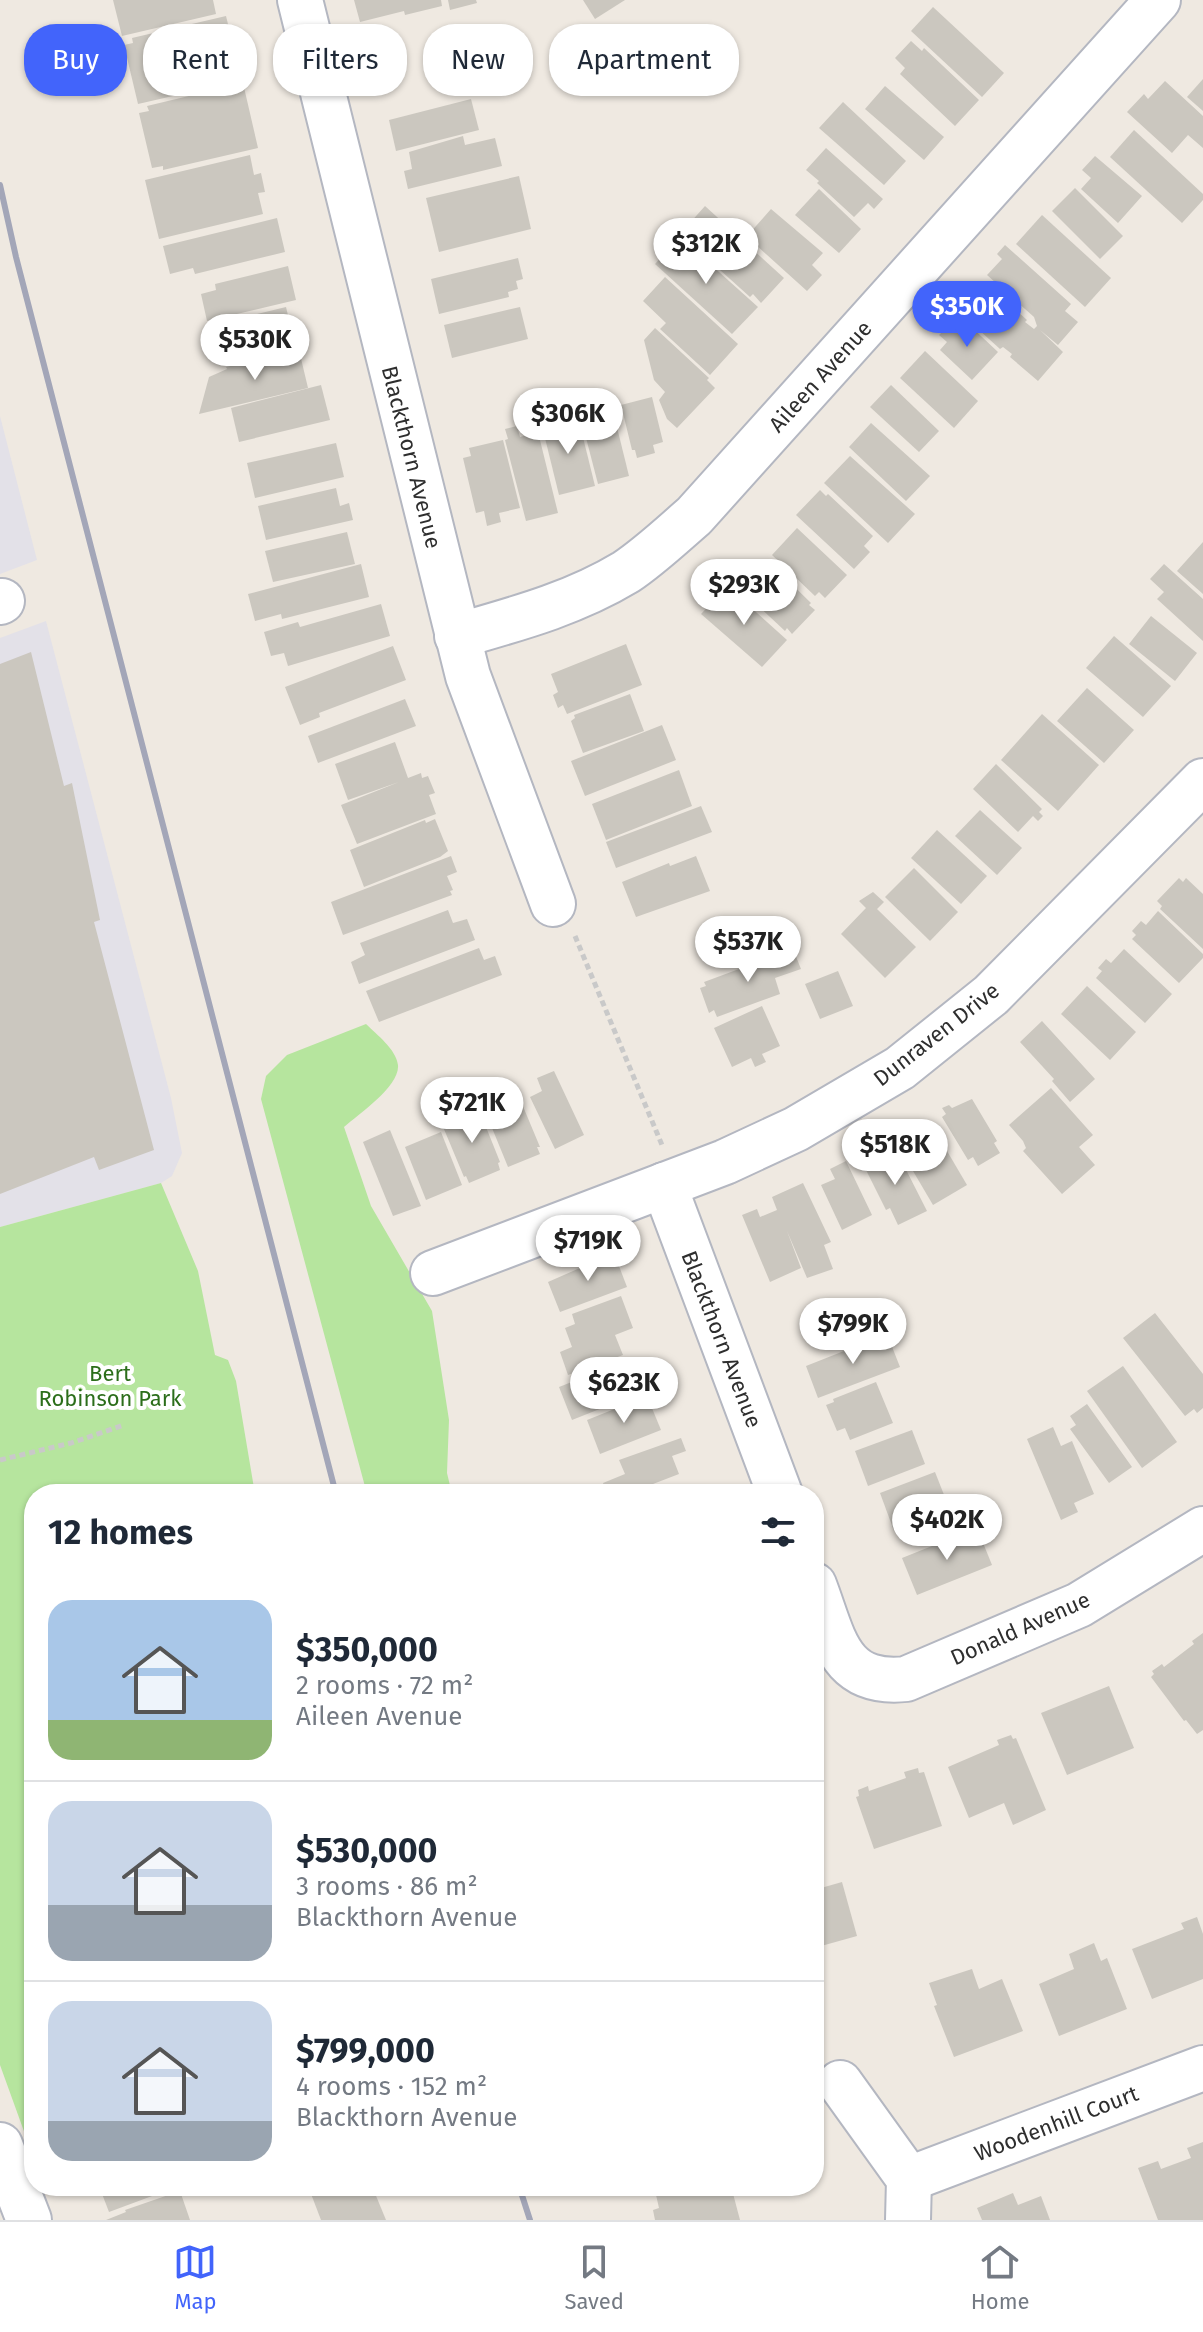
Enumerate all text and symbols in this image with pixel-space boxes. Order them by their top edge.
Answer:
chip: Buy [24,24,127,96]
chip: Rent [143,24,257,96]
chip: Filters [273,24,407,96]
chip: New [423,24,533,96]
chip: Apartment [549,24,739,96]
pin: $312K [650,218,762,286]
text: $312K [671,228,741,259]
pin: $350K [911,281,1023,349]
text: $350K [930,291,1004,322]
pin: $530K [199,314,311,382]
street label: Aileen Avenue [763,315,878,438]
text: $530K [218,324,292,355]
street label: Blackthorn Avenue [376,363,447,551]
pin: $306K [512,388,624,456]
text: $306K [531,398,605,429]
pin: $293K [688,559,800,627]
text: $293K [708,569,780,600]
pin: $537K [692,916,804,984]
text: $537K [713,926,783,957]
street label: Dunraven Drive [868,977,1005,1092]
pin: $721K [416,1077,528,1145]
text: $721K [438,1087,506,1118]
pin: $518K [839,1119,951,1187]
text: $518K [860,1129,930,1160]
pin: $719K [532,1215,644,1283]
text: $719K [554,1225,622,1256]
street label: Blackthorn Avenue [675,1247,768,1431]
pin: $799K [797,1298,909,1366]
text: $799K [817,1308,889,1339]
pin: $623K [568,1357,680,1425]
park label: Bert Robinson Park [38,1360,182,1412]
text: $623K [588,1367,660,1398]
pin: $402K [891,1494,1003,1562]
text: $402K [910,1504,984,1535]
icon: filters [756,1510,800,1554]
text: 12 homes [48,1512,193,1553]
street label: Donald Avenue [946,1586,1094,1671]
text: $350,000 [296,1629,438,1670]
icon: home [112,1632,208,1728]
text: 2 rooms · 72 m² [296,1670,473,1701]
text: Aileen Avenue [296,1701,462,1732]
text: $530,000 [296,1830,438,1871]
icon: home [112,1833,208,1929]
text: 3 rooms · 86 m² [296,1871,478,1902]
text: Blackthorn Avenue [296,1902,517,1933]
text: $799,000 [296,2030,435,2071]
icon: home [112,2033,208,2129]
text: 4 rooms · 152 m² [296,2071,487,2102]
street label: Woodenhill Court [970,2080,1142,2167]
text: Blackthorn Avenue [296,2102,517,2133]
tab: Map [173,2240,217,2315]
tab: Saved [564,2240,624,2315]
tab: Home [971,2240,1030,2315]

